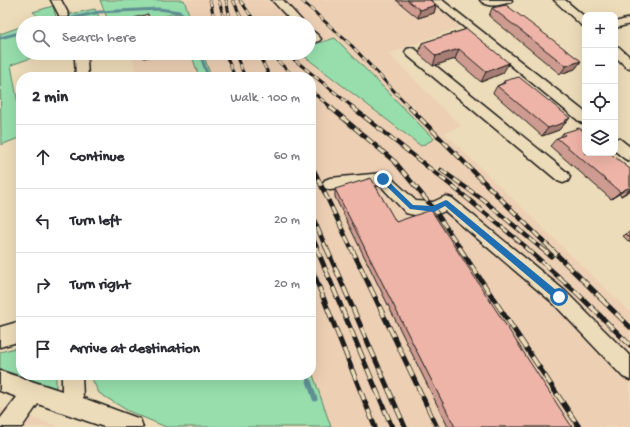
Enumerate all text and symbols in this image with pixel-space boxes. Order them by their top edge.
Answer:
map controls [582,12,618,156]
button: + [582,12,618,48]
search box [16,16,316,60]
icon: search [30,27,52,49]
text: Search here [62,29,136,47]
button: − [582,48,618,84]
button: locate [582,84,618,120]
text: 2 min [32,88,68,108]
text: Walk · 100 m [231,91,300,106]
button: layers [582,120,618,156]
icon: ahead [32,146,54,168]
text: Continue [70,148,124,166]
text: 60 m [274,149,300,164]
route end [374,170,392,188]
icon: left [32,210,54,232]
text: Turn left [70,212,121,230]
text: 20 m [274,213,300,228]
icon: right [32,274,54,296]
text: Turn right [70,276,130,294]
text: 20 m [274,277,300,292]
route start [550,288,568,306]
icon: arrive [32,338,54,360]
text: Arrive at destination [70,340,200,358]

